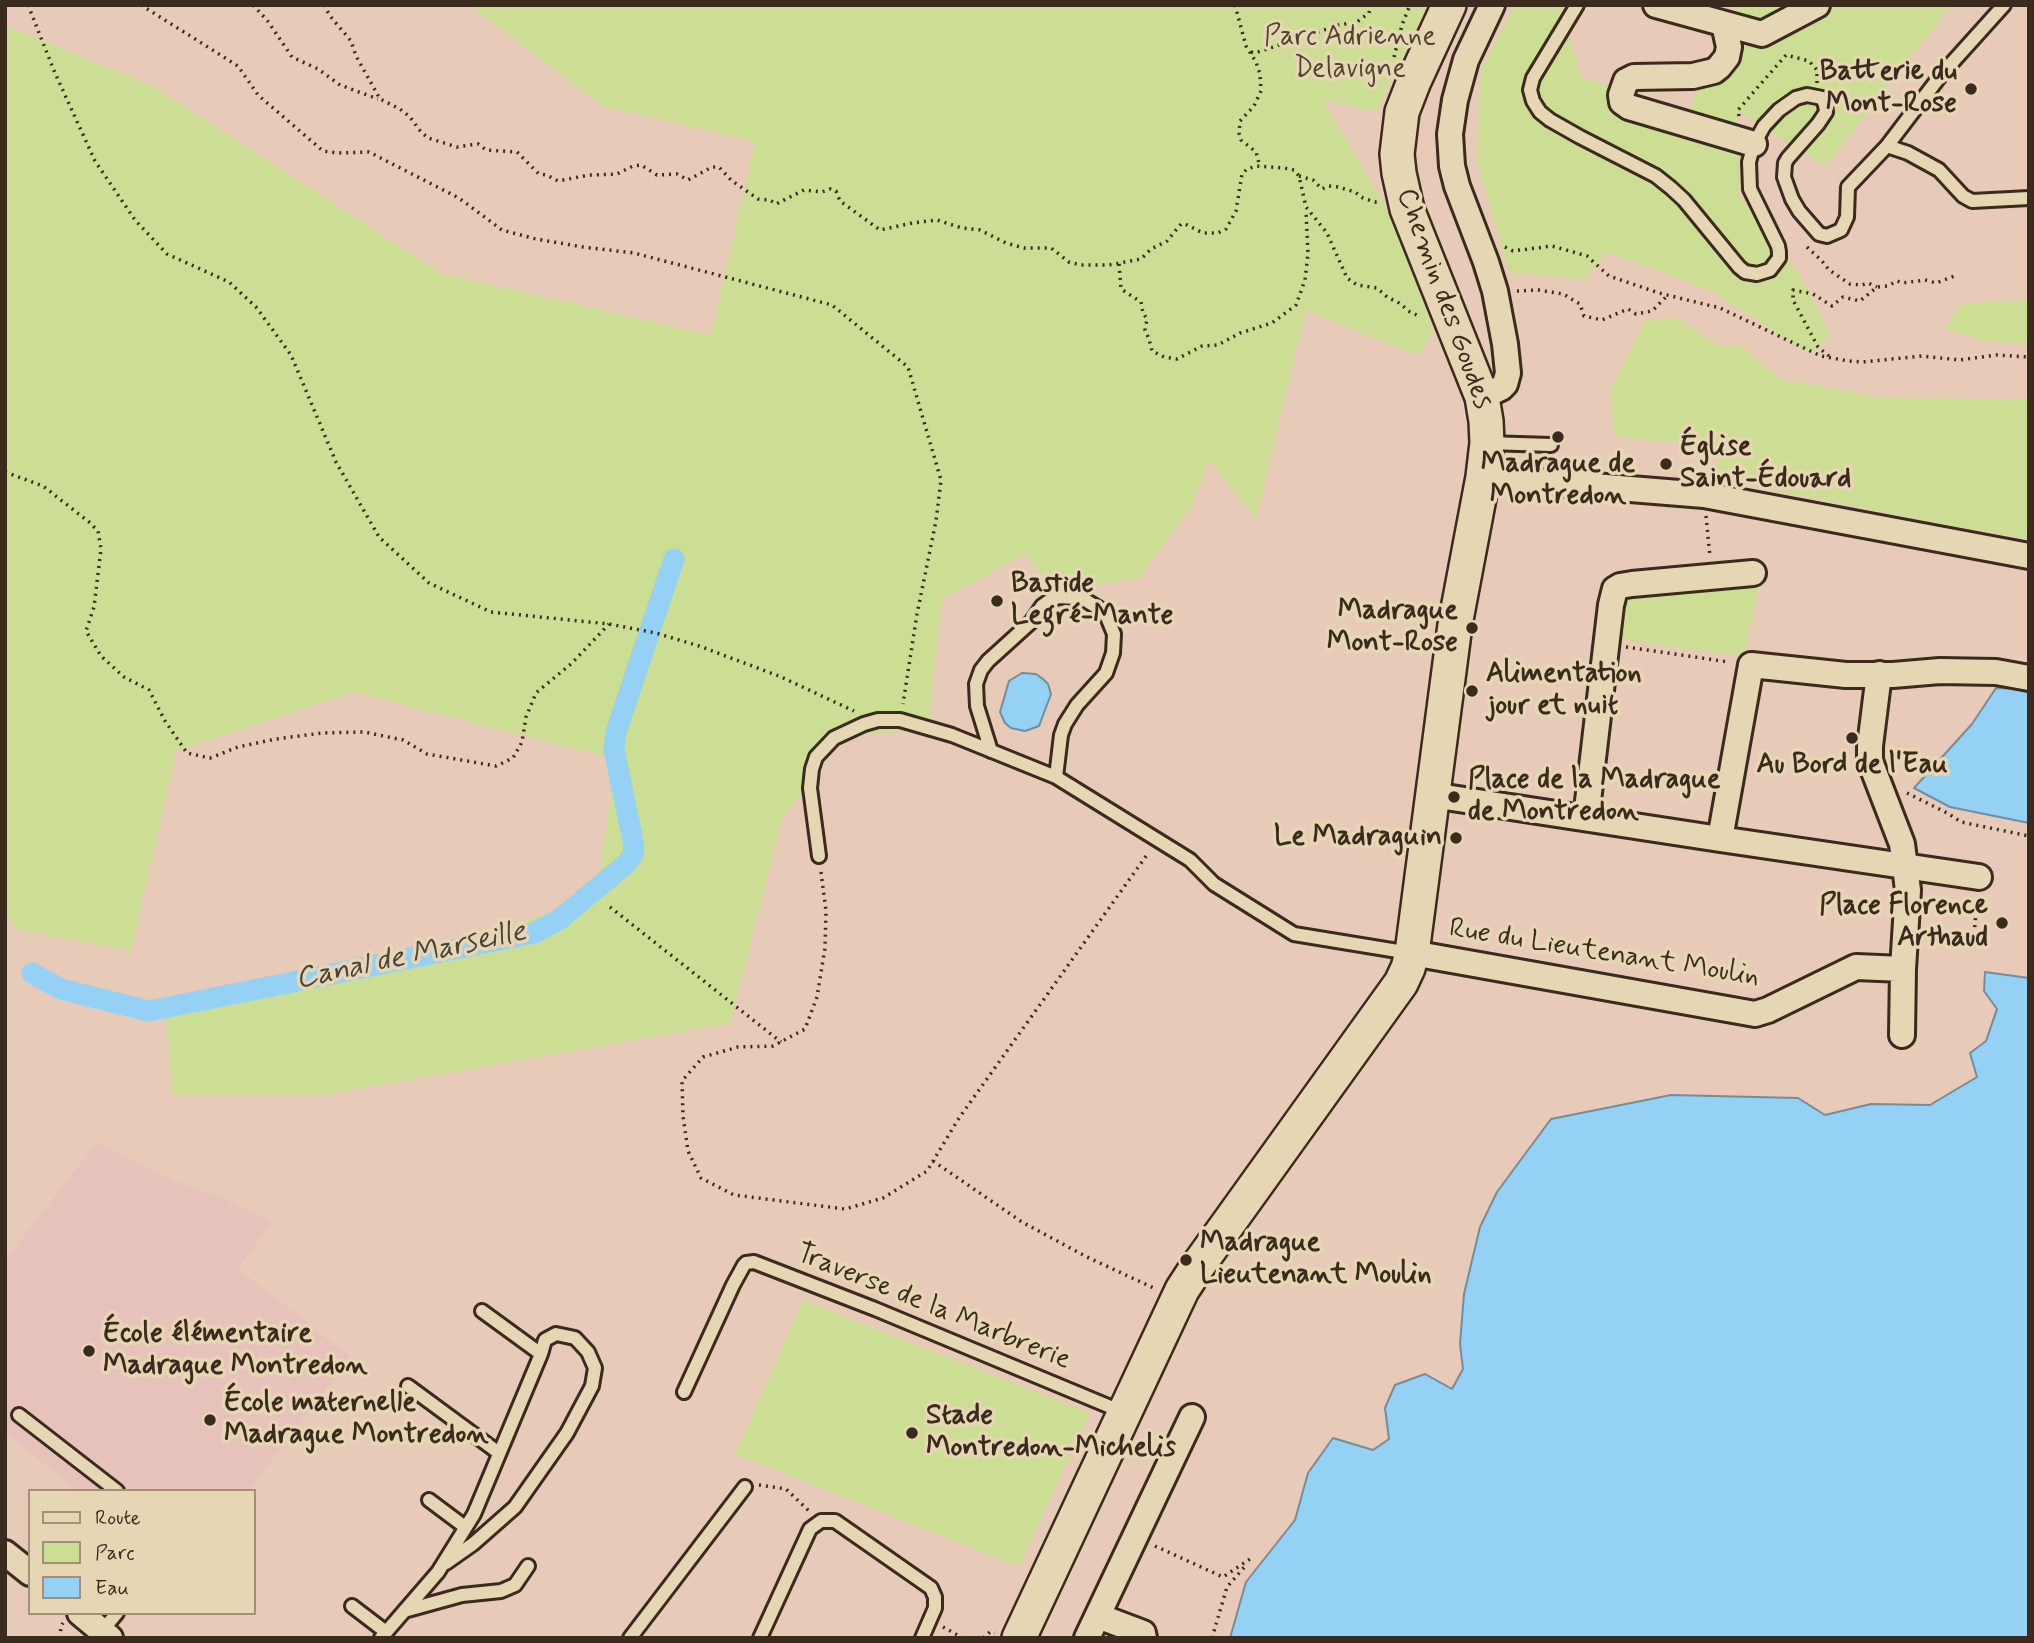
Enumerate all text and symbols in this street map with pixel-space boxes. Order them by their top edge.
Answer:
park label: Parc Adrienne Delavigne [1264,21,1436,87]
place label: Batterie du Mont-Rose [1820,56,1957,122]
marker: Batterie du Mont-Rose [1963,81,1979,97]
street label: Chemin des Goudes [1388,184,1498,414]
marker: Madrague de Montredon [1550,429,1566,445]
place label: Église Saint-Édouard [1680,431,1851,497]
place label: Madrague de Montredon [1481,448,1635,514]
marker: Église Saint-Édouard [1658,456,1674,472]
place label: Bastide Legré-Mante [1011,568,1173,634]
marker: Bastide Legré-Mante [989,593,1005,609]
place label: Madrague Mont-Rose [1327,595,1458,661]
marker: Madrague Mont-Rose [1464,620,1480,636]
place label: Alimentation jour et nuit [1486,658,1642,724]
marker: Alimentation jour et nuit [1464,683,1480,699]
marker: Au Bord de l'Eau [1844,730,1860,746]
place label: Au Bord de l'Eau [1756,749,1948,783]
place label: Place de la Madrague de Montredon [1468,764,1721,830]
marker: Place de la Madrague de Montredon [1446,789,1462,805]
place label: Le Madraguin [1274,821,1442,855]
marker: Le Madraguin [1448,830,1464,846]
place label: Place Florence Arthaud [1819,890,1988,956]
street label: Rue du Lieutenant Moulin [1446,913,1762,995]
water label: Canal de Marseille [293,915,529,999]
marker: Place Florence Arthaud [1994,915,2010,931]
place label: Madrague Lieutenant Moulin [1200,1227,1432,1293]
street label: Traverse de la Marbrerie [791,1238,1075,1378]
marker: Madrague Lieutenant Moulin [1178,1252,1194,1268]
place label: École élémentaire Madrague Montredon [103,1318,367,1384]
marker: École élémentaire Madrague Montredon [81,1343,97,1359]
place label: École maternelle Madrague Montredon [224,1387,488,1453]
place label: Stade Montredon-Michelis [926,1400,1176,1466]
marker: École maternelle Madrague Montredon [202,1412,218,1428]
marker: Stade Montredon-Michelis [904,1425,920,1441]
legend [28,1489,256,1615]
text: Route [95,1504,141,1532]
text: Parc [95,1539,135,1567]
text: Eau [95,1574,129,1602]

